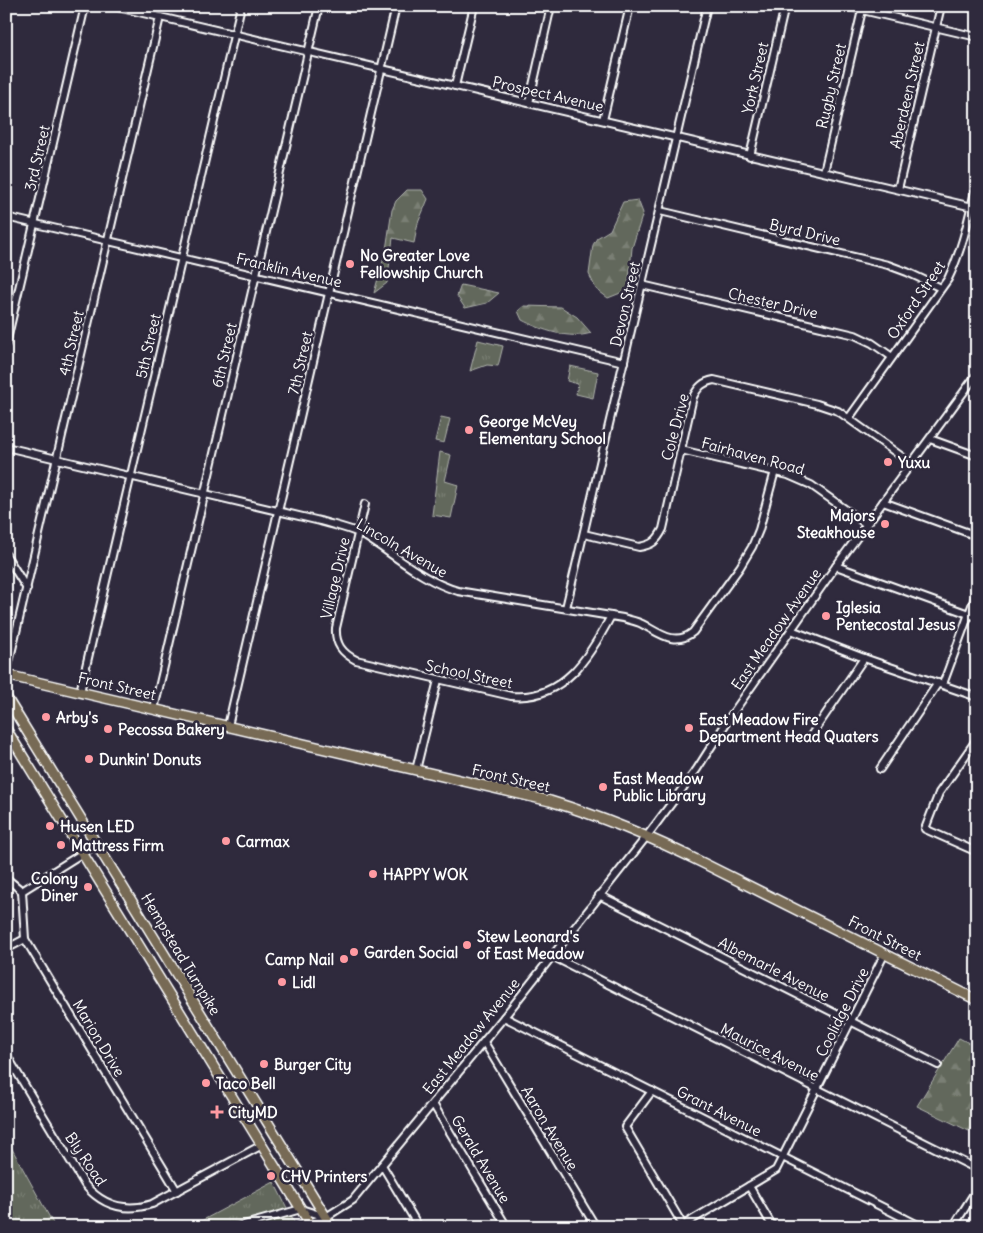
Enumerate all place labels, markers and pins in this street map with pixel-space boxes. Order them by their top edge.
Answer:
place label: No Greater Love Fellowship Church [360,246,483,283]
marker: No Greater Love Fellowship Church [344,258,356,270]
place label: George McVey Elementary School [479,412,606,449]
marker: George McVey Elementary School [463,424,475,436]
place label: Yuxu [897,453,931,472]
marker: Yuxu [882,456,894,468]
place label: Majors Steakhouse [797,506,875,542]
marker: Majors Steakhouse [879,518,891,530]
place label: Iglesia Pentecostal Jesus [836,598,956,634]
marker: Iglesia Pentecostal Jesus [820,610,832,622]
place label: Arby's [56,708,98,728]
place label: East Meadow Fire Department Head Quaters [699,710,879,747]
marker: Arby's [40,711,52,723]
place label: Pecossa Bakery [118,720,225,740]
marker: East Meadow Fire Department Head Quaters [683,722,695,734]
marker: Pecossa Bakery [102,723,114,735]
place label: Dunkin' Donuts [99,750,201,769]
marker: Dunkin' Donuts [83,753,95,765]
place label: East Meadow Public Library [613,769,706,806]
marker: East Meadow Public Library [597,781,609,793]
place label: Husen LED [60,817,135,836]
marker: Husen LED [44,820,56,832]
place label: Carmax [236,832,290,851]
marker: Carmax [220,835,232,847]
place label: Mattress Firm [71,836,164,855]
marker: Mattress Firm [55,839,67,851]
place label: HAPPY WOK [383,865,469,884]
marker: HAPPY WOK [367,868,379,880]
place label: Colony Diner [31,869,79,905]
marker: Colony Diner [82,881,94,893]
place label: Stew Leonard's of East Meadow [477,927,584,963]
marker: Stew Leonard's of East Meadow [461,939,473,951]
place label: Garden Social [364,943,458,962]
marker: Garden Social [348,946,360,958]
place label: Camp Nail [265,950,334,970]
marker: Camp Nail [338,953,350,965]
place label: Lidl [292,973,316,992]
marker: Lidl [276,976,288,988]
place label: Burger City [274,1055,352,1075]
marker: Burger City [258,1058,270,1070]
place label: Taco Bell [216,1074,276,1093]
marker: Taco Bell [200,1077,212,1089]
place label: CityMD [228,1103,278,1123]
marker: CityMD [210,1105,224,1119]
place label: CHV Printers [281,1167,368,1186]
marker: CHV Printers [265,1170,277,1182]

